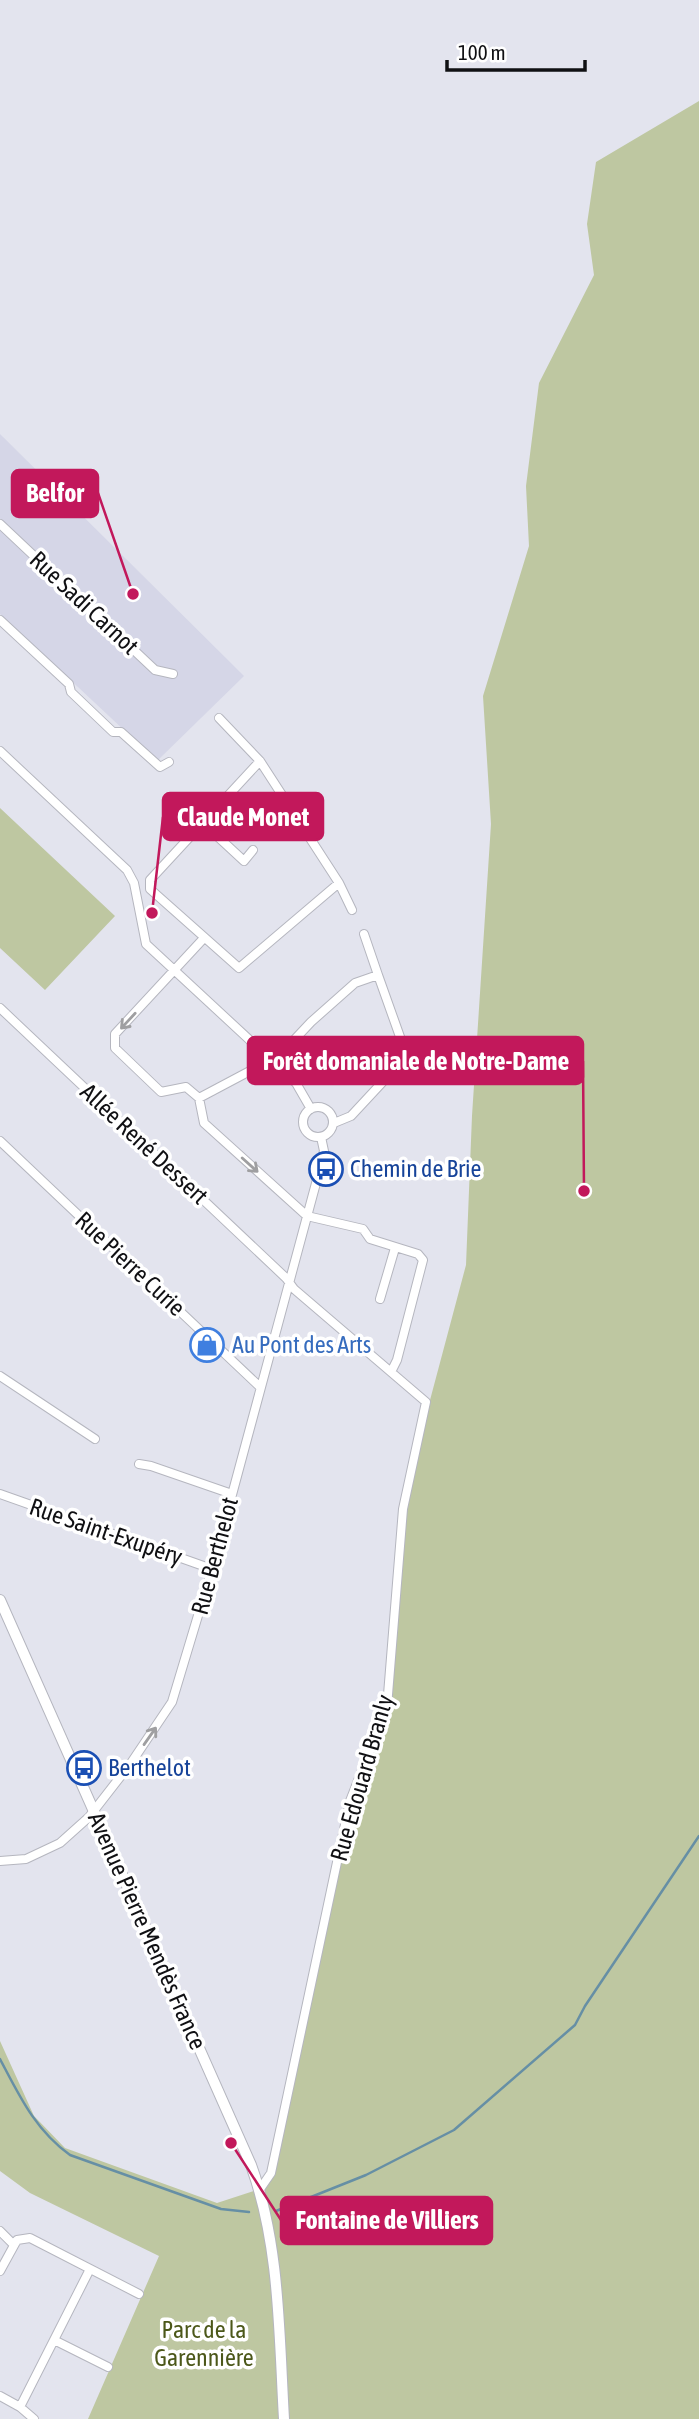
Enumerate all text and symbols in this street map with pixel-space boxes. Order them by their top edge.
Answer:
scale bar [447,28,585,72]
text: 100 m [458,40,506,64]
callout: Belfor [12,470,98,517]
text: Belfor [26,478,85,508]
street label: Rue Sadi Carnot [25,546,144,660]
callout: Claude Monet [163,793,323,840]
text: Claude Monet [177,802,310,832]
one-way arrow [120,1012,137,1029]
callout: Forêt domaniale de Notre-Dame [248,1037,583,1084]
text: Forêt domaniale de Notre-Dame [263,1046,570,1076]
street label: Allée René Dessert [75,1078,214,1209]
bus stop icon: Chemin de Brie [307,1150,345,1188]
place label: Chemin de Brie [350,1155,482,1182]
one-way arrow [241,1157,259,1173]
street label: Rue Pierre Curie [70,1206,191,1321]
shop icon: Au Pont des Arts [188,1326,226,1364]
place label: Au Pont des Arts [232,1331,371,1358]
street label: Rue Saint-Exupéry [26,1493,186,1570]
street label: Rue Berthelot [186,1494,243,1618]
street label: Rue Edouard Branly [325,1691,398,1864]
one-way arrow [143,1727,157,1746]
bus stop icon: Berthelot [65,1749,103,1787]
place label: Berthelot [108,1754,191,1781]
street label: Avenue Pierre Mendès France [83,1808,212,2054]
callout: Fontaine de Villiers [281,2197,492,2244]
text: Fontaine de Villiers [295,2205,479,2235]
park label: Parc de la Garennière [154,2316,254,2371]

